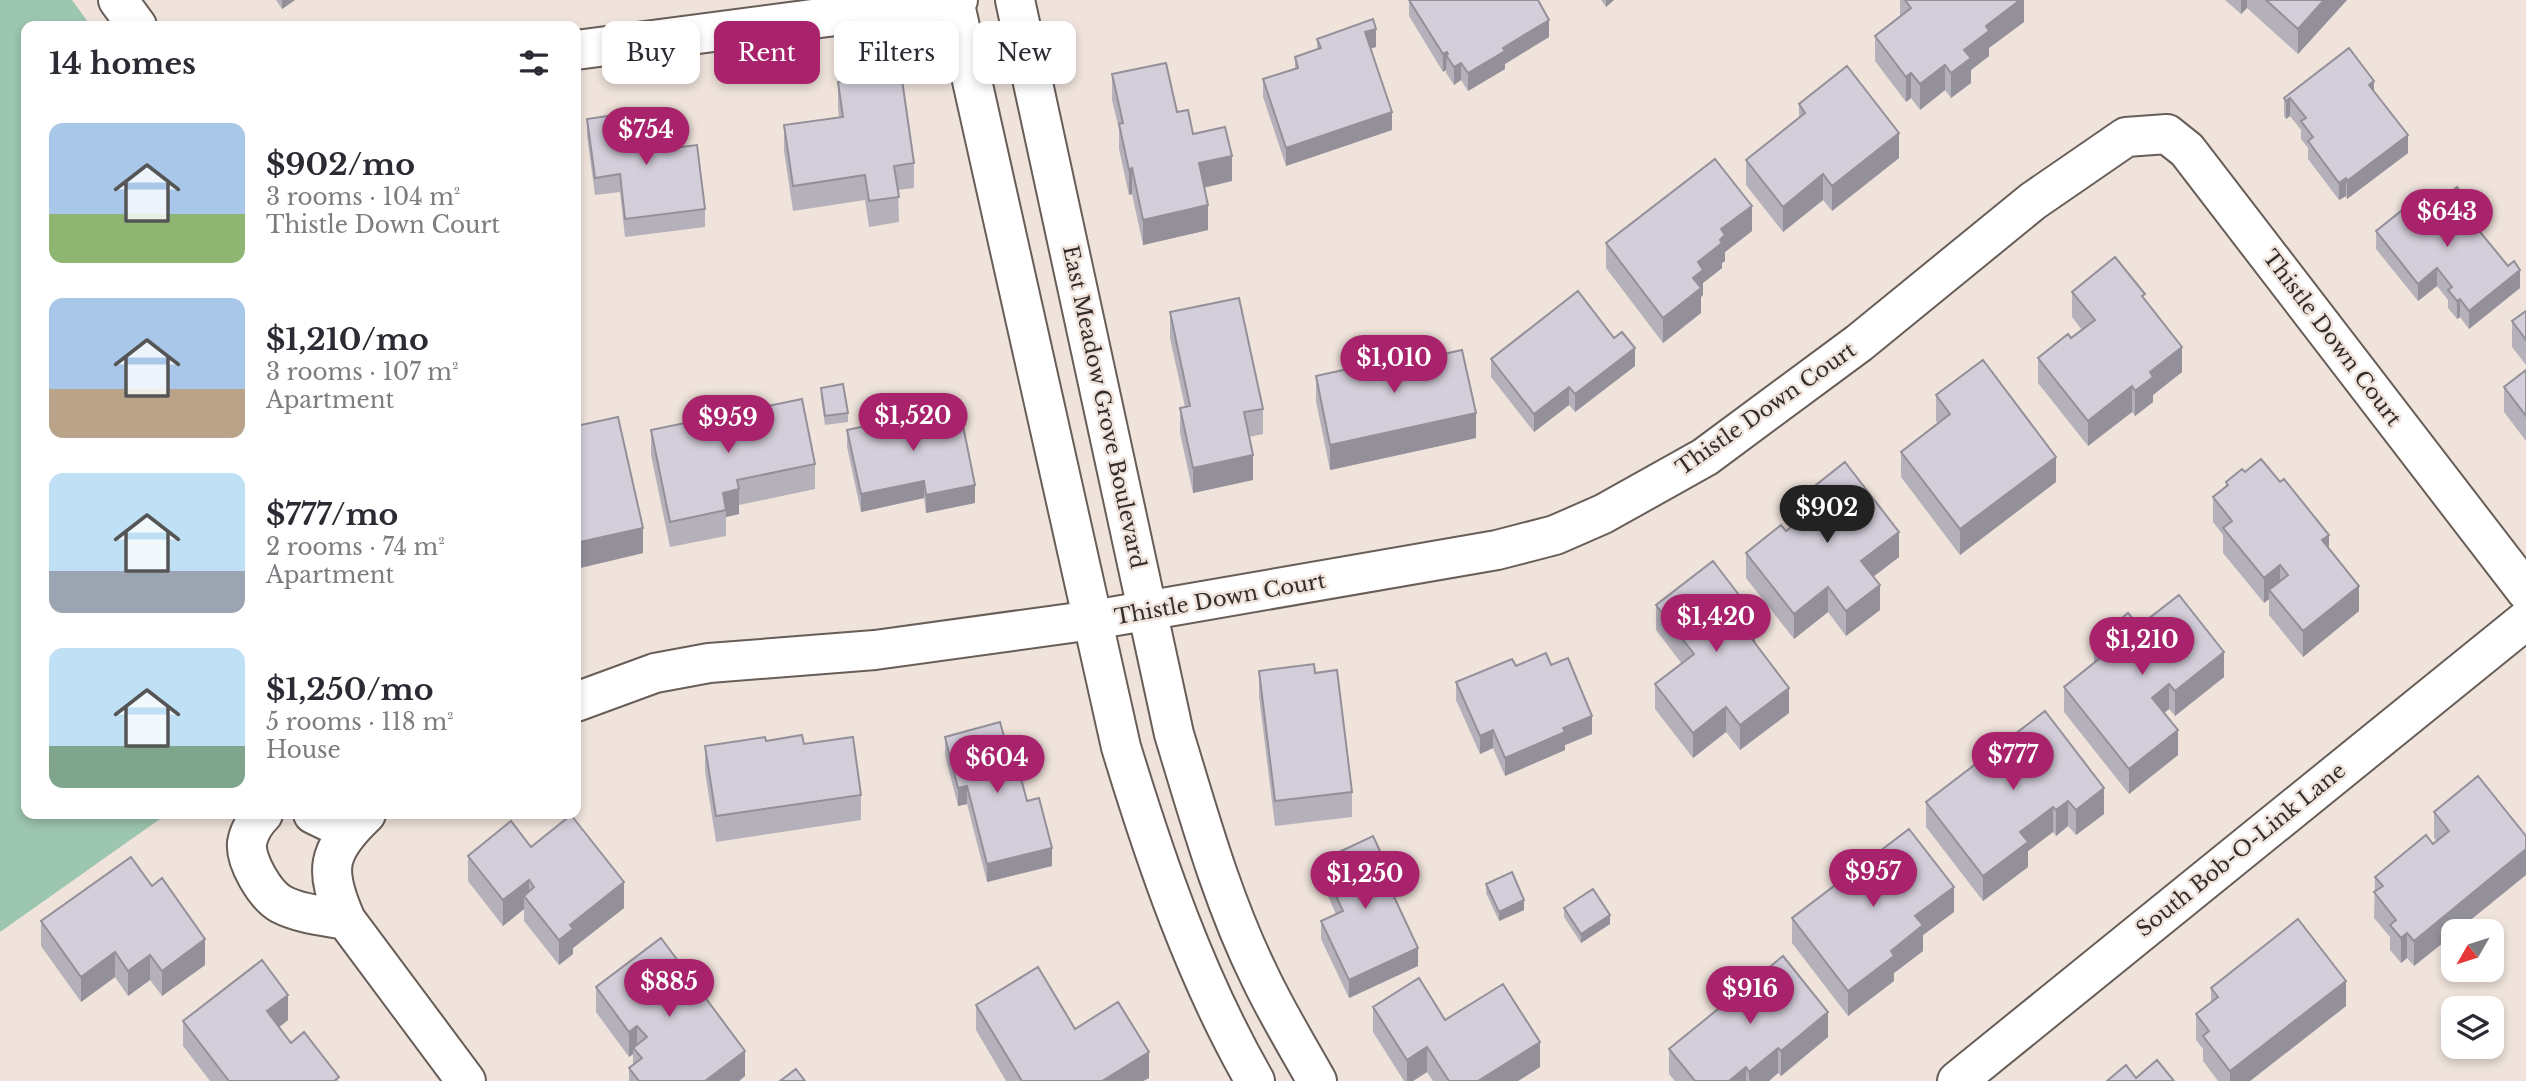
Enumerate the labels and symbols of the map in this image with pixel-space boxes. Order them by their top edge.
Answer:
pin: $754 [605,108,687,167]
pin: $643 [2406,190,2488,249]
street label: East Meadow Grove Boulevard [1057,243,1151,571]
street label: Thistle Down Court [2257,245,2407,431]
pin: $1,010 [1337,336,1451,395]
street label: Thistle Down Court [1671,337,1861,481]
pin: $1,520 [856,393,970,453]
pin: $959 [687,396,769,455]
pin: $902 [1786,486,1868,545]
street label: Thistle Down Court [1113,568,1328,630]
pin: $1,420 [1659,594,1773,654]
pin: $1,210 [2085,618,2199,677]
pin: $777 [1972,732,2054,792]
pin: $604 [956,736,1038,795]
street label: South Bob-O-Link Lane [2131,758,2351,942]
pin: $957 [1832,850,1914,909]
pin: $1,250 [1308,852,1422,911]
north arrow [2441,919,2504,982]
pin: $885 [628,960,710,1019]
pin: $916 [1709,967,1791,1026]

